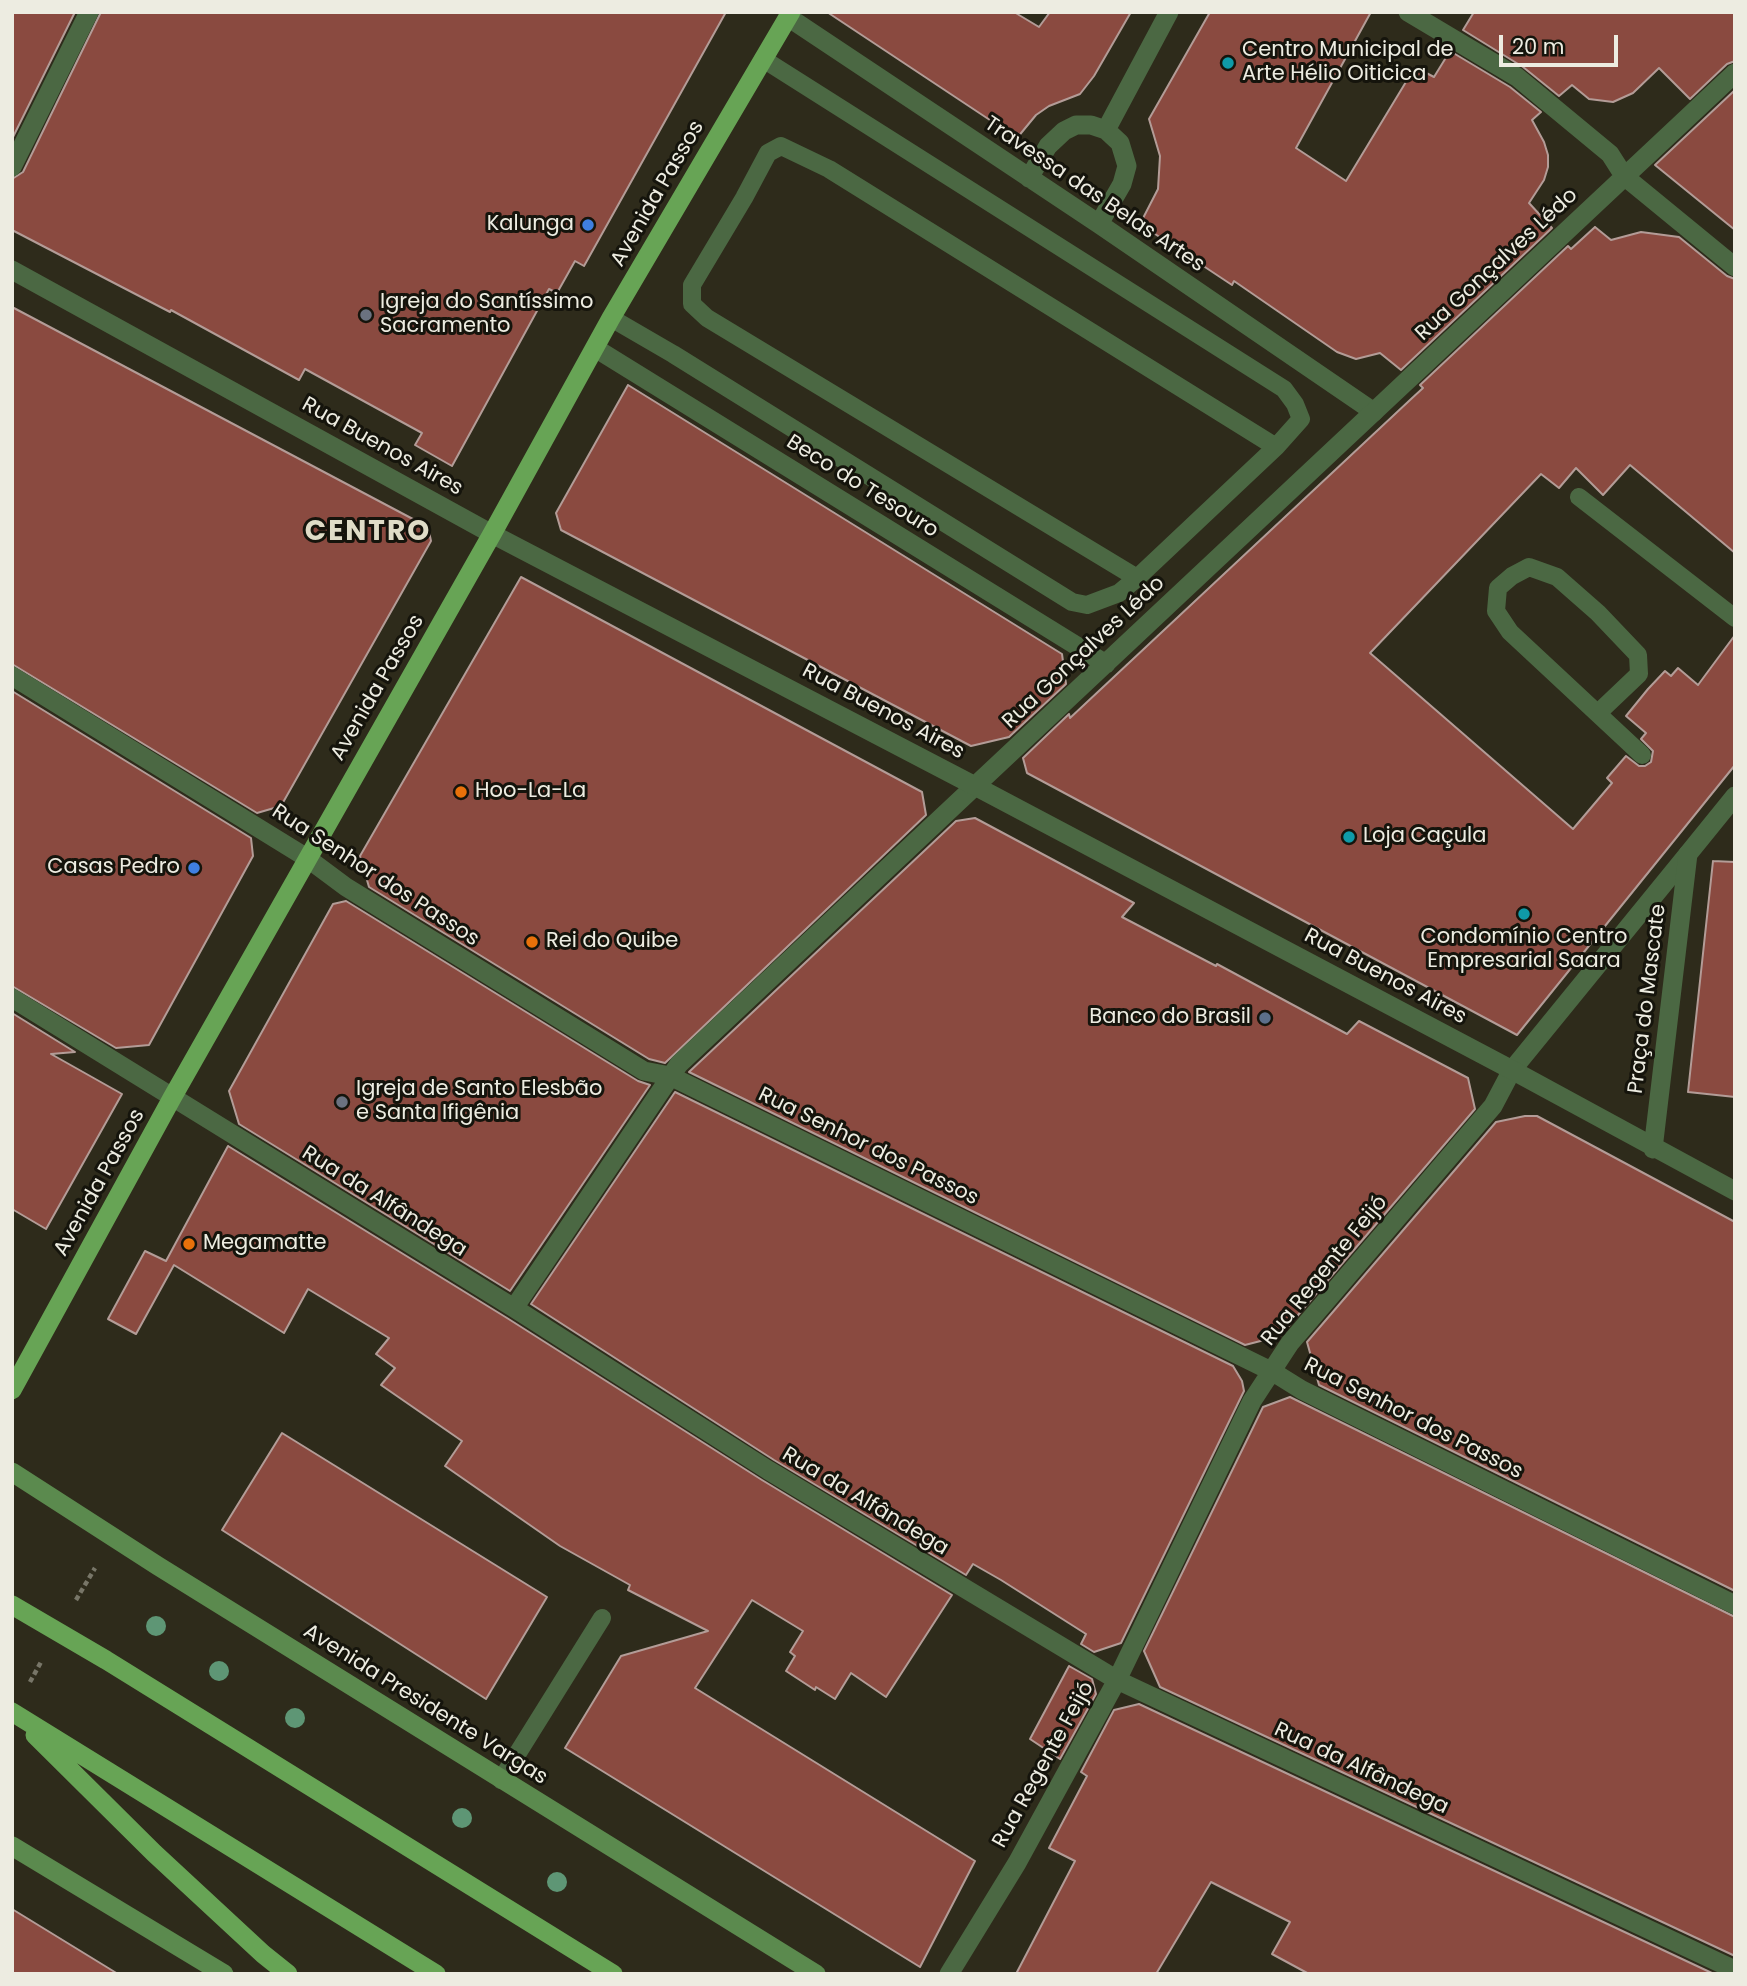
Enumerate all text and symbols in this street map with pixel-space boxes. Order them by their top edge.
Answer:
scale bar [1502,21,1621,65]
text: 20 m [1512,32,1565,61]
place label: Centro Municipal de Arte Hélio Oiticica [1242,38,1454,88]
marker: Centro Municipal de Arte Hélio Oiticica [1220,55,1236,71]
street label: Travessa das Belas Artes [979,112,1209,278]
street label: Avenida Passos [606,117,710,271]
street label: Rua Gonçalves Lédo [1411,183,1583,347]
place label: Kalunga [487,212,574,238]
marker: Kalunga [580,217,596,233]
place label: Igreja do Santíssimo Sacramento [380,290,593,340]
marker: Igreja do Santíssimo Sacramento [358,307,374,323]
street label: Rua Buenos Aires [297,392,467,502]
street label: Beco do Tesouro [781,430,943,544]
district label: CENTRO [306,516,430,550]
street label: Rua Gonçalves Lédo [998,571,1170,735]
street label: Avenida Passos [326,611,430,765]
street label: Rua Buenos Aires [798,659,968,765]
place label: Hoo-La-La [475,779,586,805]
marker: Hoo-La-La [453,784,469,800]
street label: Rua Senhor dos Passos [267,800,483,952]
place label: Loja Caçula [1363,824,1486,850]
marker: Loja Caçula [1341,829,1357,845]
place label: Casas Pedro [47,855,180,881]
marker: Casas Pedro [186,860,202,876]
street label: Praça do Mascate [1624,903,1672,1095]
marker: Condomínio Centro Empresarial Saara [1516,906,1532,922]
street label: Rua Buenos Aires [1300,924,1470,1030]
place label: Condomínio Centro Empresarial Saara [1421,925,1627,975]
place label: Rei do Quibe [546,929,678,955]
marker: Rei do Quibe [524,934,540,950]
place label: Banco do Brasil [1089,1005,1251,1031]
marker: Banco do Brasil [1257,1010,1273,1026]
place label: Igreja de Santo Elesbão e Santa Ifigênia [356,1077,602,1127]
street label: Rua Senhor dos Passos [754,1083,982,1211]
marker: Igreja de Santo Elesbão e Santa Ifigênia [334,1094,350,1110]
street label: Avenida Passos [49,1105,151,1261]
street label: Rua da Alfândega [297,1141,471,1263]
street label: Rua Regente Feijó [1257,1191,1393,1351]
place label: Megamatte [203,1231,327,1257]
marker: Megamatte [181,1236,197,1252]
street label: Rua Senhor dos Passos [1299,1353,1527,1485]
street label: Rua da Alfândega [777,1442,953,1562]
street label: Avenida Presidente Vargas [298,1619,552,1791]
street label: Rua Regente Feijó [988,1677,1100,1853]
street label: Rua da Alfândega [1270,1718,1452,1820]

